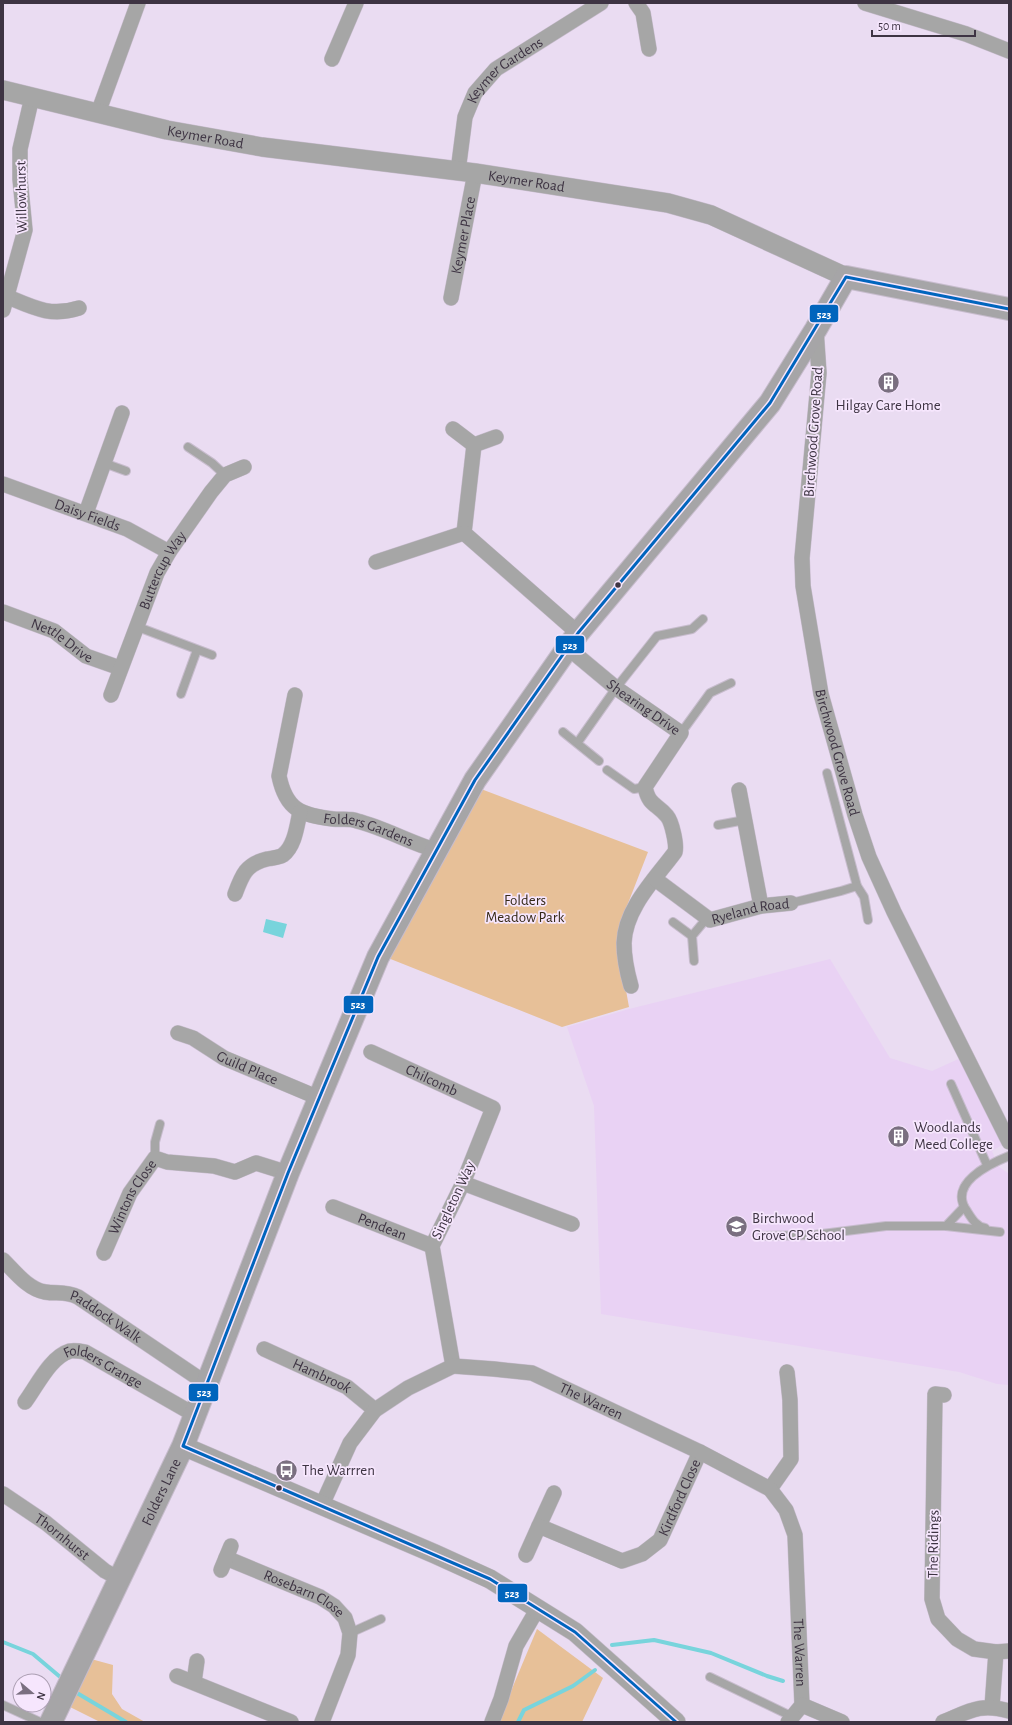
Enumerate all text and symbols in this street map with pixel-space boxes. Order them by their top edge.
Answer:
scale bar [872,12,975,38]
text: 50 m [878,20,901,32]
street label: Keymer Gardens [465,35,546,106]
street label: Keymer Road [166,123,245,152]
street label: Willowhurst [13,161,30,233]
street label: Keymer Road [487,168,566,195]
street label: Keymer Place [449,195,478,275]
line badge: 523 [809,304,839,323]
text: 523 [817,309,832,320]
street label: Birchwood Grove Road [801,366,826,498]
building icon: Hilgay Care Home [875,369,901,395]
place label: Hilgay Care Home [835,398,941,413]
street label: Daisy Fields [53,496,122,534]
street label: Buttercup Way [137,528,189,612]
unlabelled marker [613,580,623,590]
street label: Nettle Drive [29,616,94,666]
line badge: 523 [555,635,585,654]
text: 523 [563,640,578,651]
street label: Shearing Drive [604,677,683,738]
street label: Birchwood Grove Road [812,688,862,818]
street label: Folders Gardens [322,811,415,849]
park label: Folders Meadow Park [486,893,565,925]
street label: Ryeland Road [710,896,790,927]
line badge: 523 [343,995,374,1014]
text: 523 [351,999,366,1010]
street label: Guild Place [214,1048,280,1088]
street label: Chilcomb [403,1062,460,1099]
place label: Woodlands Meed College [914,1120,993,1152]
building icon: Woodlands Meed College [885,1123,911,1149]
street label: Wintons Close [106,1157,160,1237]
street label: Singleton Way [429,1158,478,1241]
street label: Pendean [356,1211,409,1243]
place label: Birchwood Grove CP School [752,1211,845,1243]
school or university icon: Birchwood Grove CP School [724,1214,750,1240]
street label: Paddock Walk [68,1288,144,1346]
street label: Folders Grange [61,1343,145,1391]
street label: Hambrook [290,1356,355,1396]
street label: The Warren [557,1380,625,1423]
line badge: 523 [188,1383,219,1402]
text: 523 [197,1387,212,1398]
street label: Folders Lane [139,1456,184,1528]
bus stop icon: The Warrren [273,1457,299,1483]
street label: Kirdford Close [656,1457,704,1538]
place label: The Warrren [302,1463,375,1478]
unlabelled marker [274,1483,284,1493]
street label: The Ridings [925,1510,942,1578]
street label: Thornhurst [32,1511,92,1563]
street label: Rosebarn Close [261,1568,347,1620]
line badge: 523 [497,1583,528,1603]
text: 523 [505,1588,520,1599]
street label: The Warren [790,1618,808,1687]
north arrow [12,1673,52,1713]
text: N [35,1691,47,1702]

